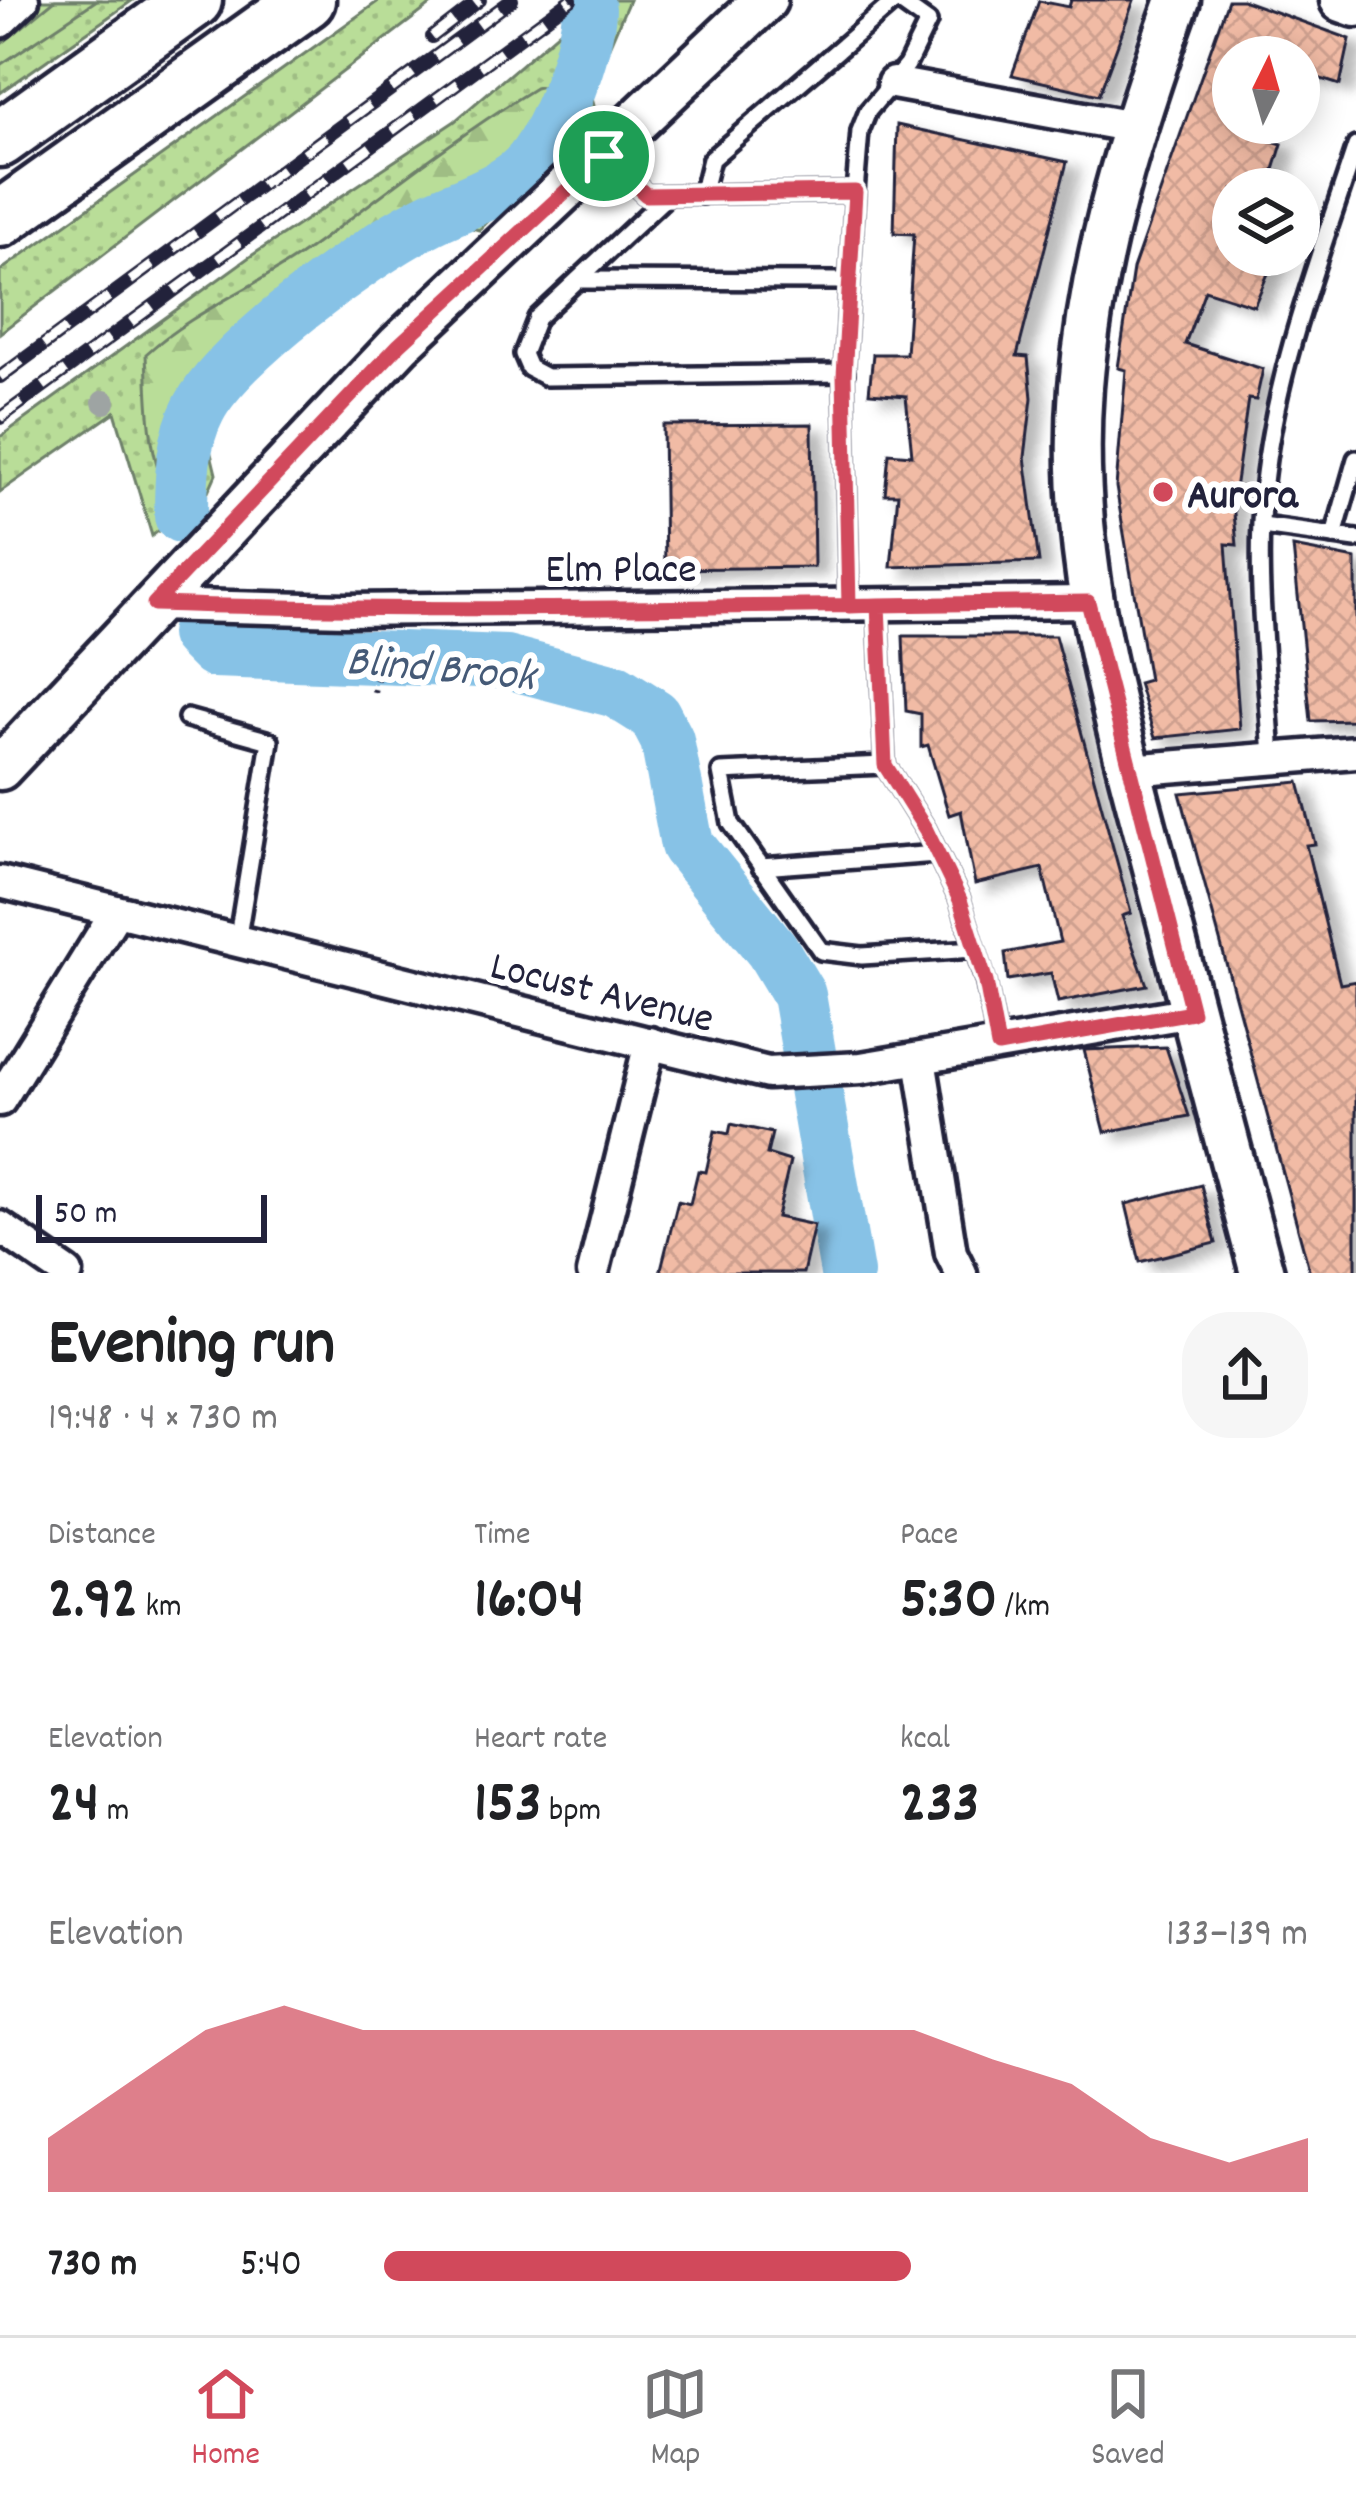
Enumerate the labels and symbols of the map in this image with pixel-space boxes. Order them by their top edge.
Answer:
north arrow [1212,36,1320,144]
pin [553,105,655,207]
place label: Aurora [1187,469,1299,529]
marker: Aurora [1150,479,1176,505]
street label: Elm Place [545,543,697,603]
water label: Blind Brook [343,632,541,712]
street label: Locust Avenue [483,939,719,1053]
scale bar [36,1189,267,1242]

